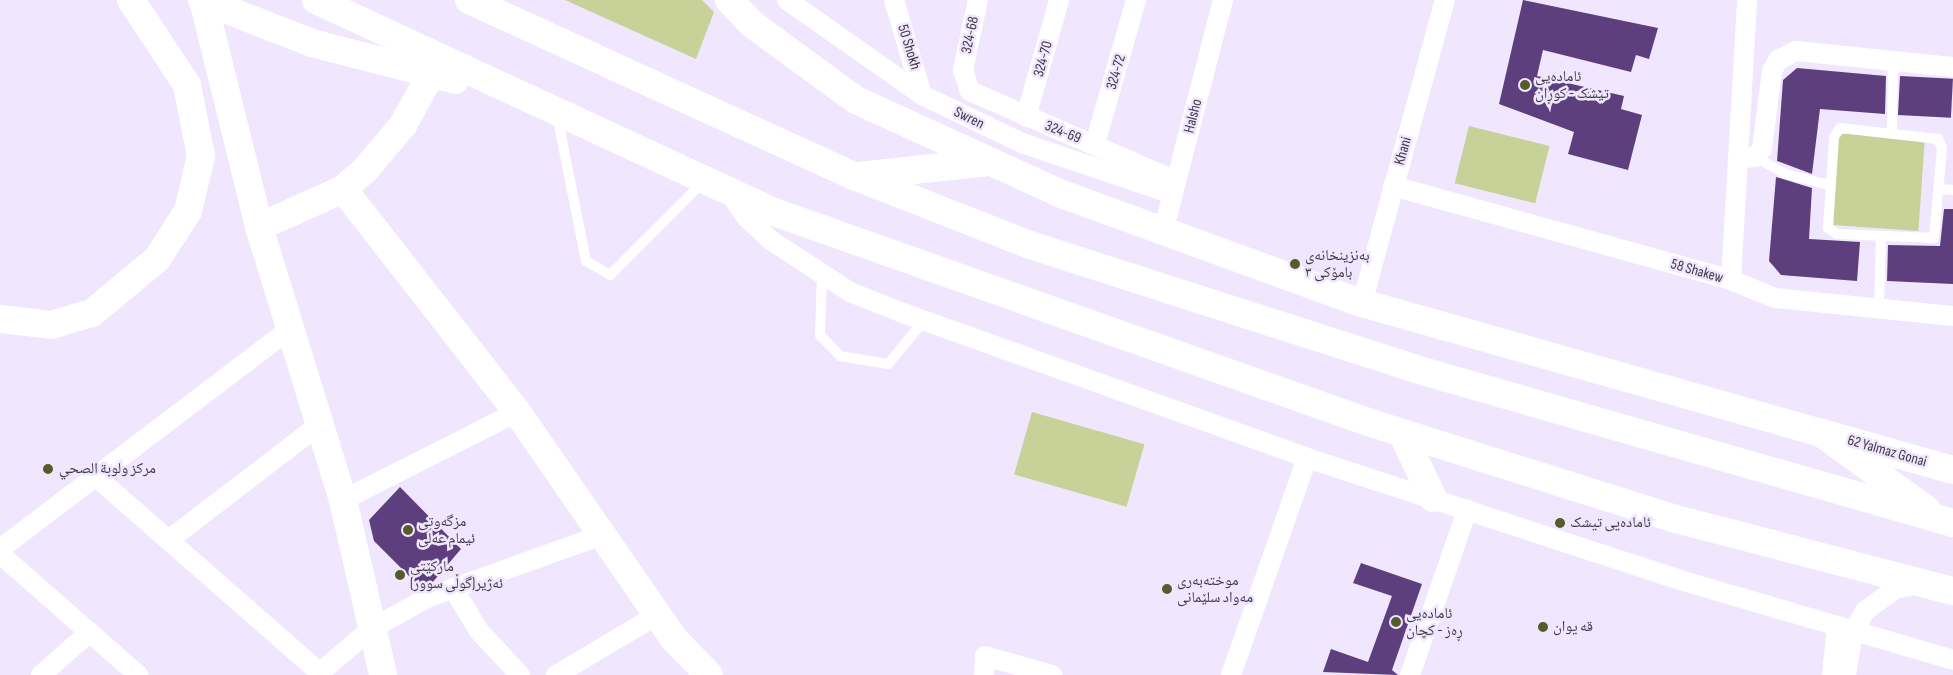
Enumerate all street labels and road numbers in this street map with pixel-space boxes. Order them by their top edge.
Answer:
street label: 324-68 [957,15,983,55]
street label: 50 Shokh [894,22,924,72]
street label: 324-70 [1030,39,1056,79]
street label: 324-72 [1102,52,1130,92]
street label: Halsho [1180,97,1206,135]
street label: Swren [951,103,987,133]
street label: 324-69 [1042,117,1084,147]
street label: Khani [1390,135,1416,167]
street label: 58 Shakew [1669,255,1725,287]
street label: 62 Yalmaz Gonai [1845,431,1929,471]

